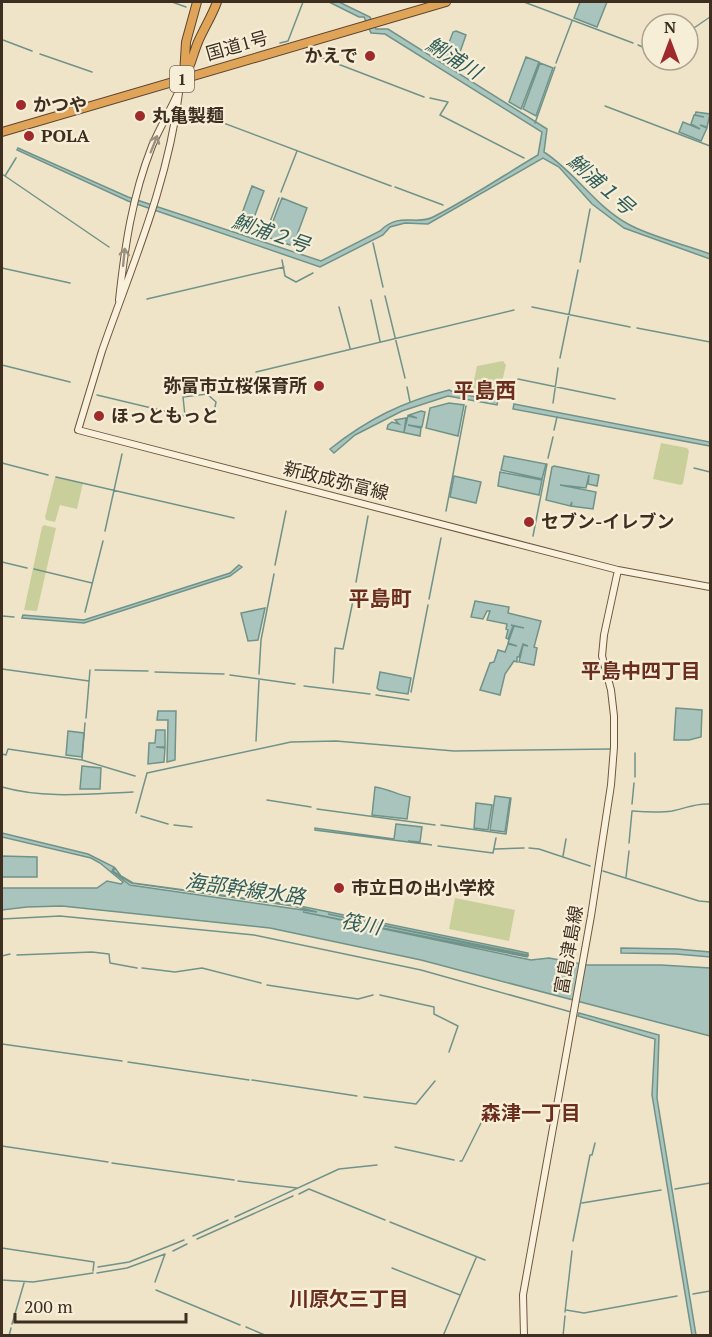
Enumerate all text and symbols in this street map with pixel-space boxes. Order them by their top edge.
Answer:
north arrow [640,12,700,72]
text: N [664,16,676,38]
street label: 国道1号 [203,25,271,65]
water label: 鯏浦川 [422,30,489,86]
place label: かえで [305,43,358,67]
marker: かえで [363,49,377,63]
road number: 1 [170,66,194,92]
place label: かつや [33,92,87,116]
marker: かつや [14,98,28,112]
place label: 丸亀製麺 [152,103,224,127]
marker: 丸亀製麺 [133,109,147,123]
place label: POLA [41,123,90,147]
marker: POLA [22,129,36,143]
one-way arrow [149,135,160,154]
water label: 鯏浦１号 [562,147,642,221]
water label: 鯏浦２号 [229,207,315,259]
one-way arrow [118,247,129,267]
place label: 弥富市立桜保育所 [163,373,307,397]
district label: 平島西 [454,376,517,404]
marker: 弥富市立桜保育所 [312,379,326,393]
place label: ほっともっと [111,403,219,427]
marker: ほっともっと [92,409,106,423]
street label: 新政成弥富線 [281,455,392,505]
place label: セブン-イレブン [541,509,674,533]
marker: セブン-イレブン [522,515,536,529]
district label: 平島町 [349,584,412,612]
district label: 平島中四丁目 [581,657,701,684]
water label: 海部幹線水路 [184,867,308,911]
place label: 市立日の出小学校 [351,875,495,899]
marker: 市立日の出小学校 [332,881,346,895]
street label: 富島津島線 [548,903,588,996]
water label: 筏川 [339,906,385,941]
district label: 森津一丁目 [481,1099,581,1126]
district label: 川原欠三丁目 [289,1285,409,1312]
scale bar [15,1286,186,1324]
text: 200 m [24,1294,73,1318]

